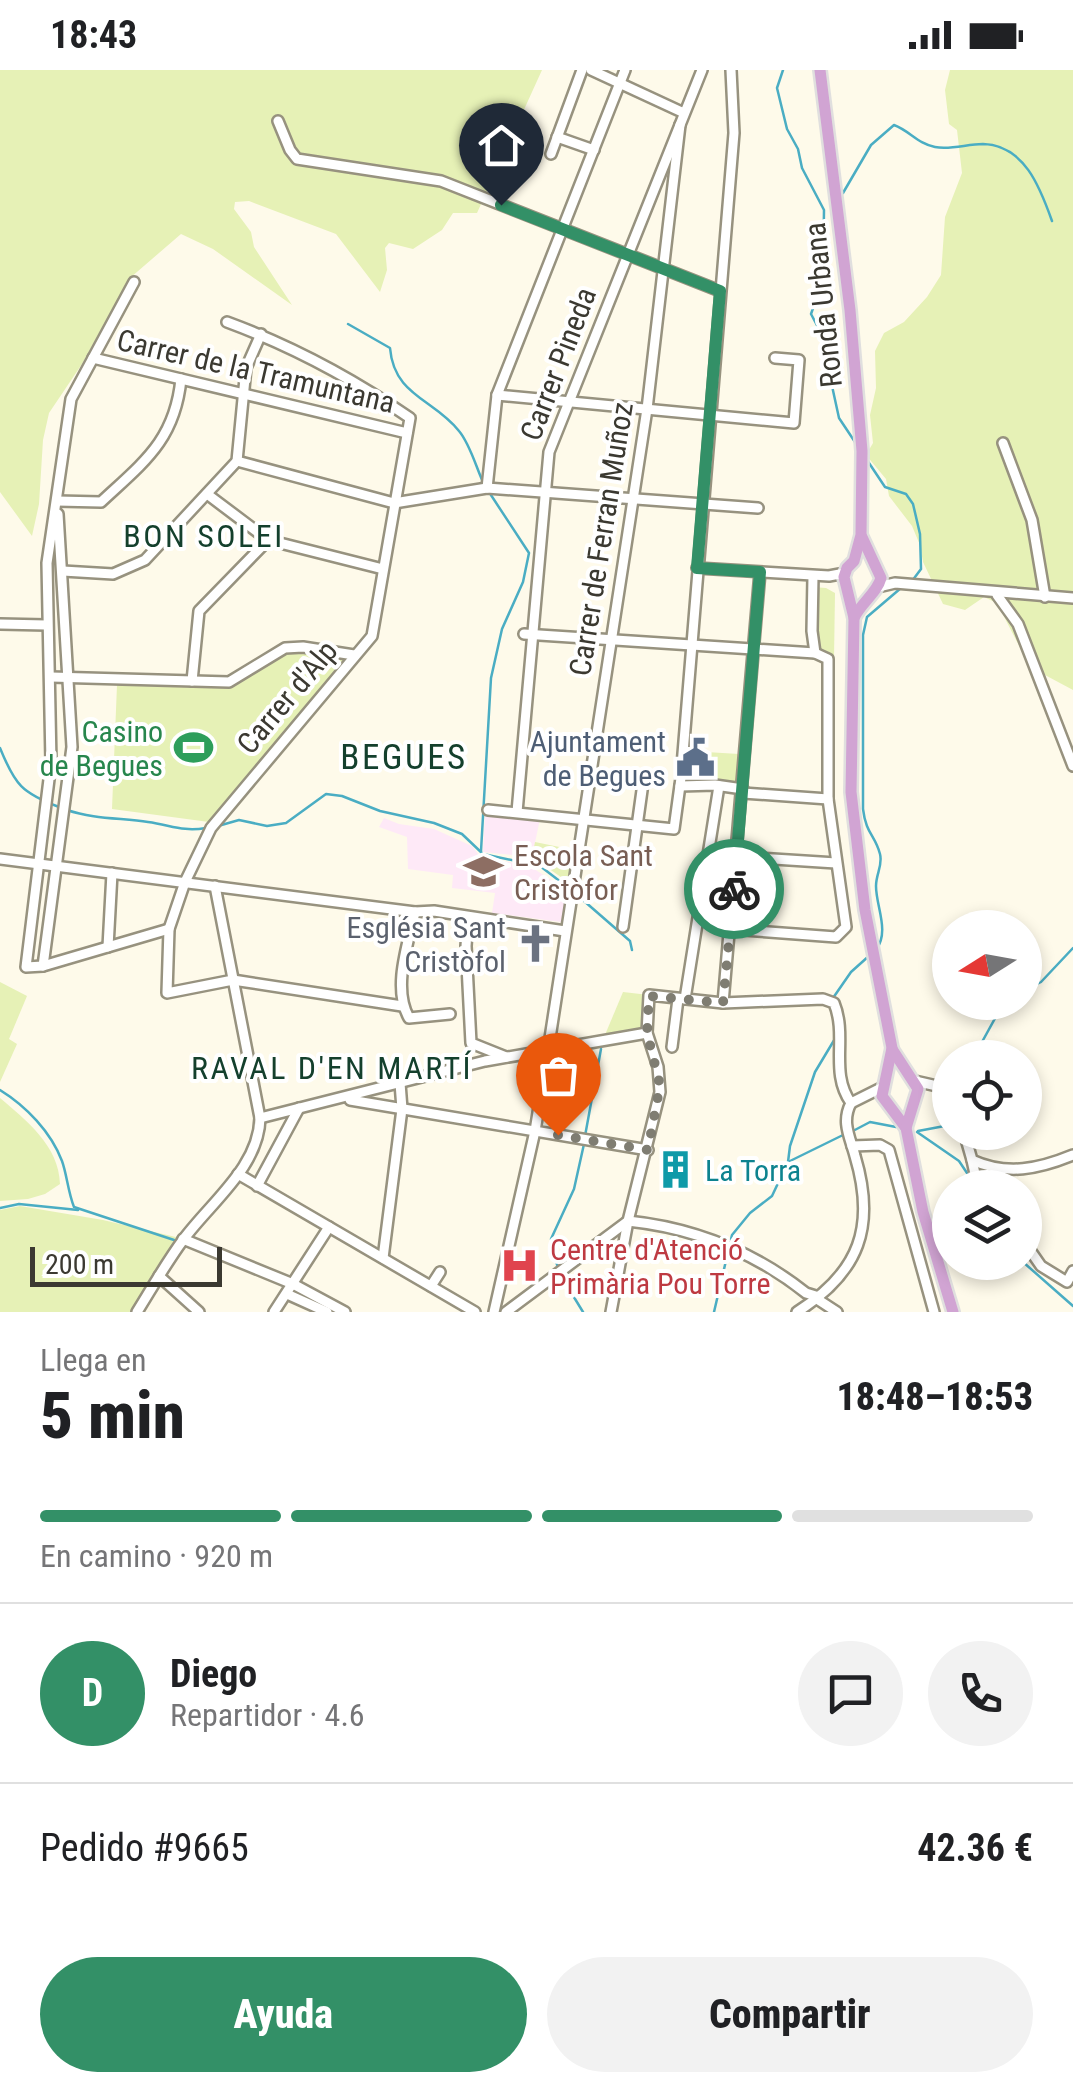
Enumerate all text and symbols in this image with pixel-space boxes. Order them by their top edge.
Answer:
text: 18:43 [50,13,137,57]
pin [459,103,544,206]
icon: home [474,118,529,173]
street label: Ronda Urbana [797,221,849,389]
street label: Carrer Pineda [513,283,603,445]
street label: Carrer de la Tramuntana [114,322,398,420]
street label: Carrer de Ferran Muñoz [562,400,640,678]
district label: BON SOLEI [123,517,285,555]
street label: Carrer d'Alp [230,633,344,761]
place label: Casino de Begues [40,714,163,783]
place label: Ajuntament de Begues [530,724,666,793]
sports icon: Casino de Begues [172,727,214,769]
district label: BEGUES [340,737,468,778]
public building icon: Ajuntament de Begues [675,737,717,779]
place label: Escola Sant Cristòfor [514,838,653,907]
courier [684,839,784,939]
school or university icon: Escola Sant Cristòfor [463,851,505,893]
icon: bike [707,862,762,917]
place label: Església Sant Cristòfol [347,910,506,979]
north arrow [932,910,1042,1020]
map controls [932,910,1042,1280]
church icon: Església Sant Cristòfol [515,923,557,965]
pin [516,1033,601,1136]
button: locate [932,1040,1042,1150]
icon: bag [531,1048,586,1103]
district label: RAVAL D'EN MARTÍ [191,1049,473,1087]
building icon: La Torra [654,1149,696,1191]
place label: La Torra [705,1153,801,1188]
button: layers [932,1170,1042,1280]
place label: Centre d'Atenció Primària Pou Torre [550,1232,770,1301]
scale bar [30,1242,222,1286]
hospital icon: Centre d'Atenció Primària Pou Torre [499,1245,541,1287]
text: 200 m [45,1248,114,1281]
text: Llega en [40,1341,147,1379]
text: 18:48–18:53 [836,1375,1033,1419]
text: 5 min [40,1378,185,1454]
text: En camino · 920 m [40,1537,273,1575]
button: chat [798,1641,903,1746]
button: phone [928,1641,1033,1746]
text: Diego [170,1652,257,1696]
text: D [82,1671,103,1715]
text: Repartidor · 4.6 [170,1696,365,1734]
text: Pedido #9665 [40,1826,249,1870]
text: 42.36 € [917,1826,1033,1870]
button: Ayuda [40,1957,527,2072]
button: Compartir [547,1957,1033,2072]

